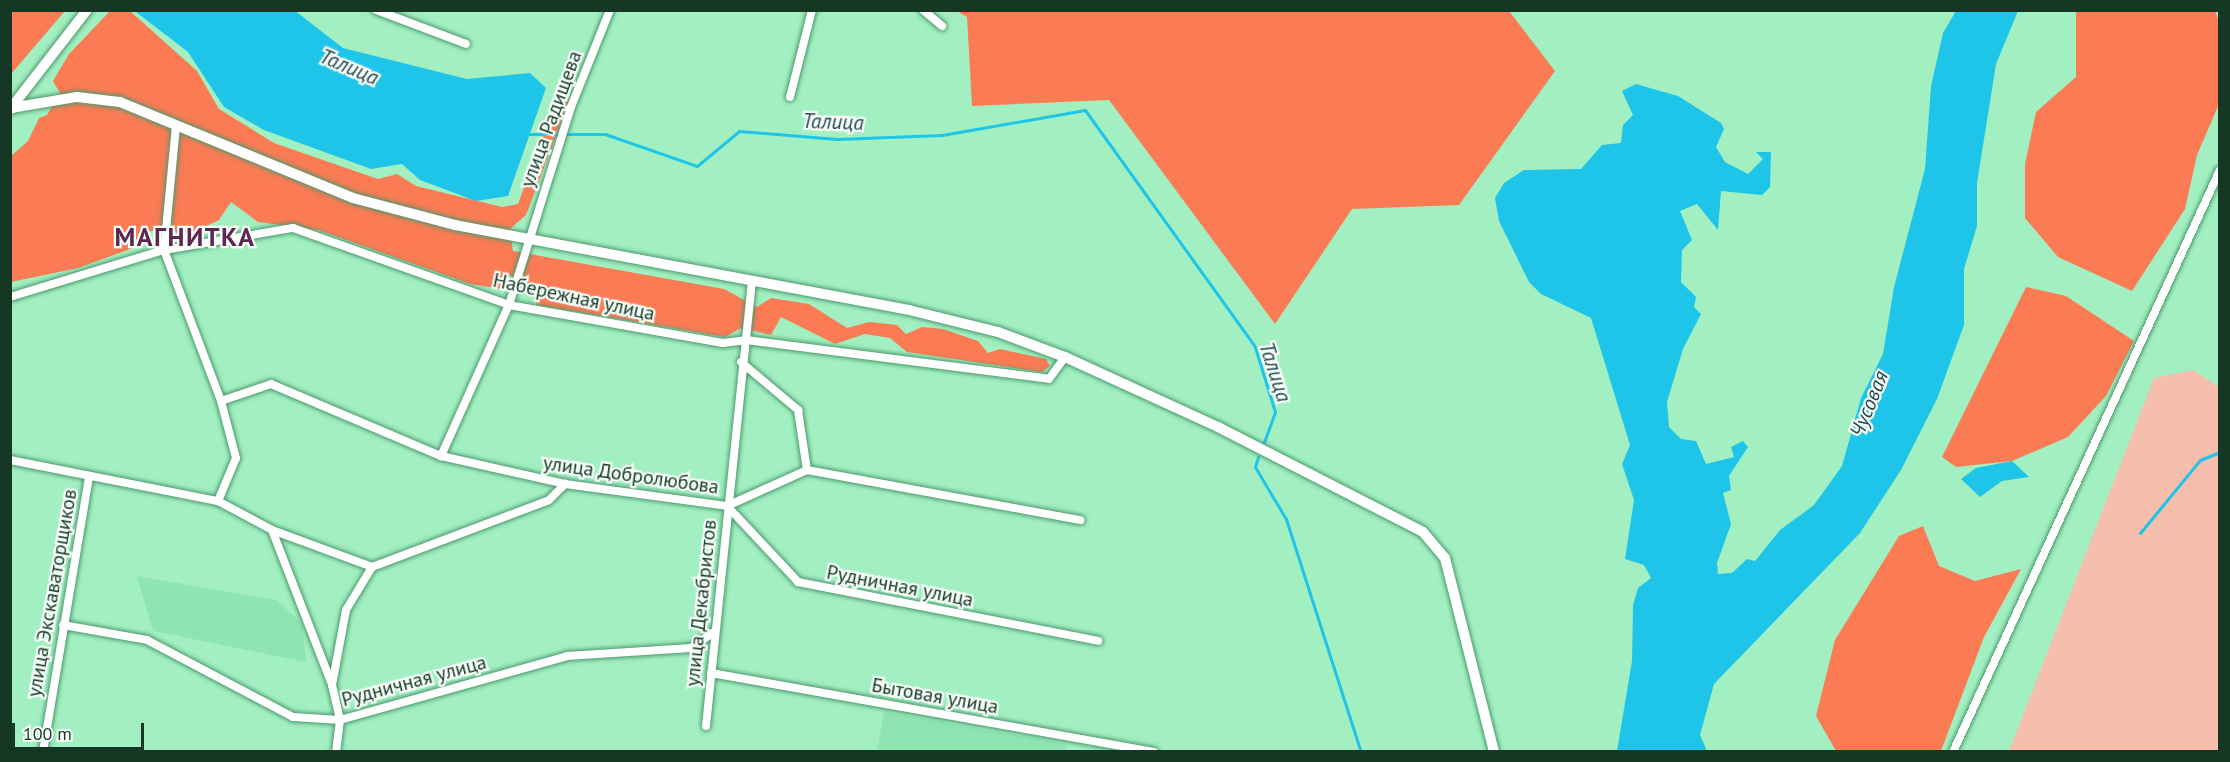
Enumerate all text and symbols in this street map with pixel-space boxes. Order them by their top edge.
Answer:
water label: Талица [316,43,382,91]
street label: улица Радищева [515,47,587,191]
water label: Талица [802,108,864,136]
district label: МАГНИТКА [115,221,255,253]
street label: Набережная улица [491,268,657,326]
water label: Талица [1254,339,1296,405]
water label: Чусовая [1844,367,1894,441]
street label: улица Добролюбова [541,451,721,499]
street label: улица Экскаваторщиков [22,487,82,699]
street label: улица Декабристов [680,518,722,688]
street label: Рудничная улица [825,560,975,612]
street label: Рудничная улица [339,650,489,712]
street label: Бытовая улица [870,673,1000,719]
scale bar [15,711,147,749]
text: 100 m [23,722,72,745]

